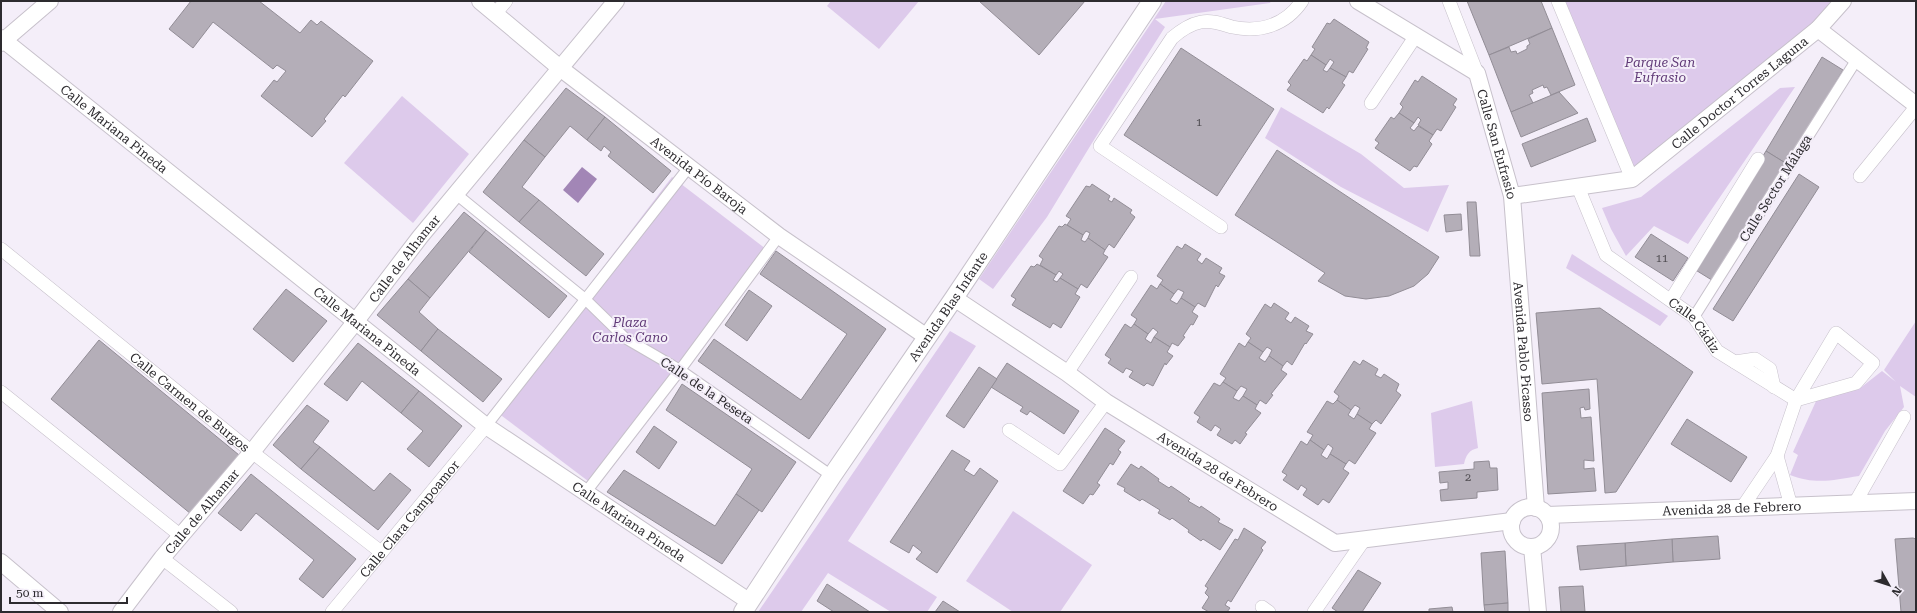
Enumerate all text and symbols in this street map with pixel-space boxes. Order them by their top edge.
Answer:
street label: Calle Doctor Torres Laguna [1668,33,1811,152]
park label: Parque San Eufrasio [1624,55,1695,85]
street label: Calle Mariana Pineda [57,82,171,176]
street label: Calle San Eufrasio [1474,87,1520,201]
house number: 1 [1196,116,1202,129]
street label: Calle Sector Málaga [1736,132,1815,245]
street label: Avenida Pío Baroja [648,133,750,217]
street label: Calle de Alhamar [366,212,444,306]
street label: Avenida Blas Infante [906,249,991,364]
house number: 11 [1656,252,1668,265]
street label: Avenida Pablo Picasso [1511,281,1536,422]
street label: Calle Mariana Pineda [310,284,424,379]
street label: Calle Cádiz [1666,295,1723,355]
park label: Plaza Carlos Cano [592,315,668,345]
street label: Calle Carmen de Burgos [127,349,252,455]
street label: Calle de la Peseta [658,354,756,427]
street label: Avenida 28 de Febrero [1155,429,1281,514]
street label: Calle Clara Campoamor [357,457,463,581]
street label: Calle de Alhamar [162,466,243,557]
house number: 2 [1465,471,1471,484]
street label: Calle Mariana Pineda [569,479,688,565]
street label: Avenida 28 de Febrero [1662,498,1802,519]
north arrow [1869,565,1909,605]
scale bar [10,579,127,605]
text: N [1888,584,1904,599]
text: 50 m [16,586,43,600]

